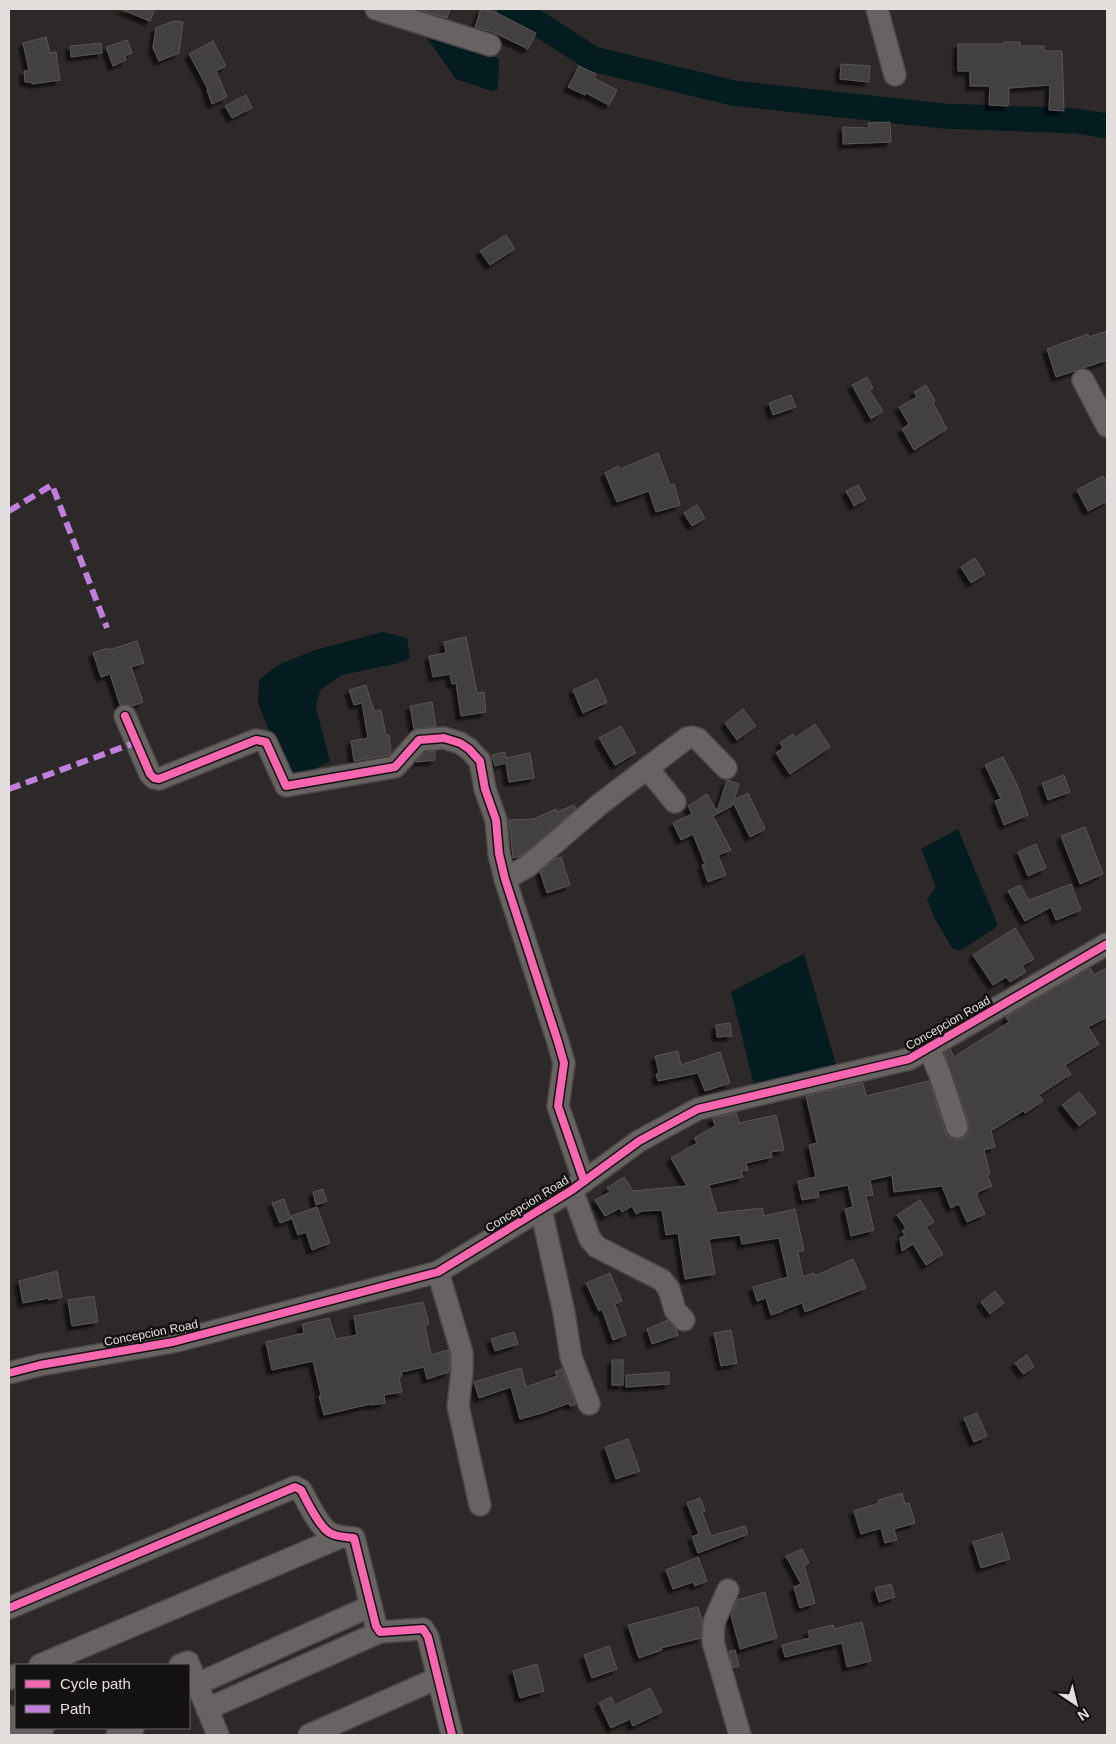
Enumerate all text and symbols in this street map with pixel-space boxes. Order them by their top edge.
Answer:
street label: Concepcion Road [903,993,993,1053]
street label: Concepcion Road [483,1173,571,1235]
street label: Concepcion Road [103,1317,199,1349]
legend [15,1664,190,1729]
text: Cycle path [60,1675,131,1692]
north arrow [1051,1679,1101,1729]
text: Path [60,1700,91,1717]
text: N [1075,1705,1092,1724]

